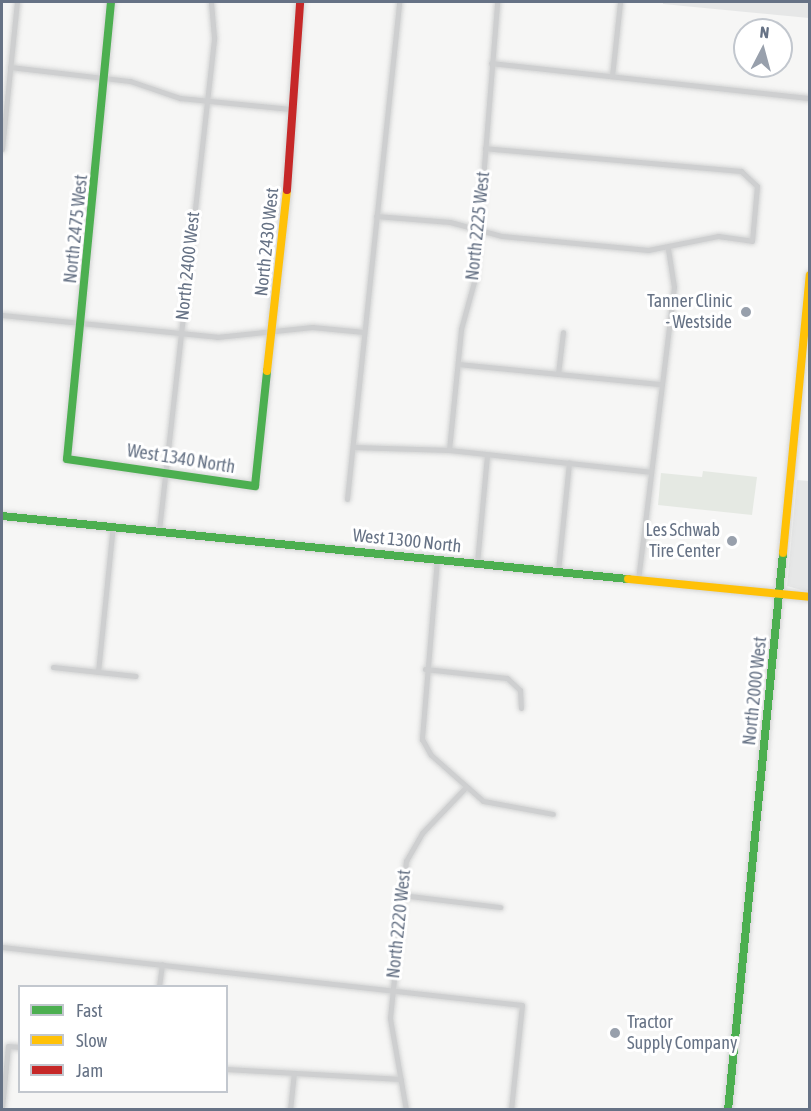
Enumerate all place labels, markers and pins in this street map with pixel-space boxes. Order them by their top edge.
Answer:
place label: Tanner Clinic - Westside [647,291,732,334]
marker: Tanner Clinic - Westside [737,303,755,321]
place label: Les Schwab Tire Center [646,520,720,562]
marker: Les Schwab Tire Center [725,534,739,548]
place label: Tractor Supply Company [627,1012,737,1054]
marker: Tractor Supply Company [608,1026,622,1040]

